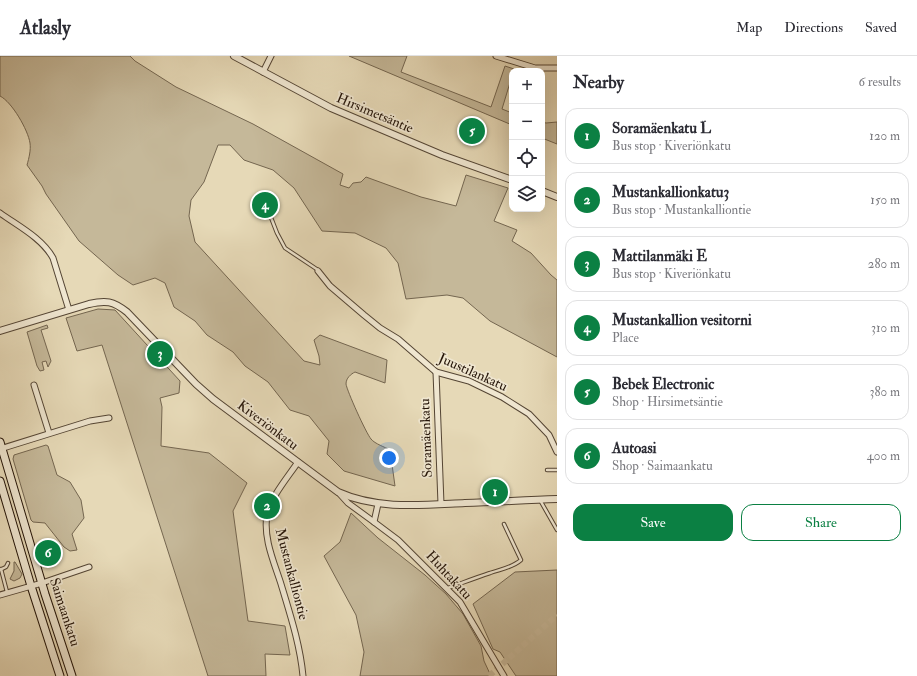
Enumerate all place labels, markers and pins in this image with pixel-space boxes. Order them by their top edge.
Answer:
pin: 5 [459,116,485,146]
pin: 4 [252,190,278,220]
pin: 3 [147,339,173,369]
pin: 1 [482,477,508,507]
pin: 2 [254,491,280,521]
pin: 6 [35,538,61,568]

